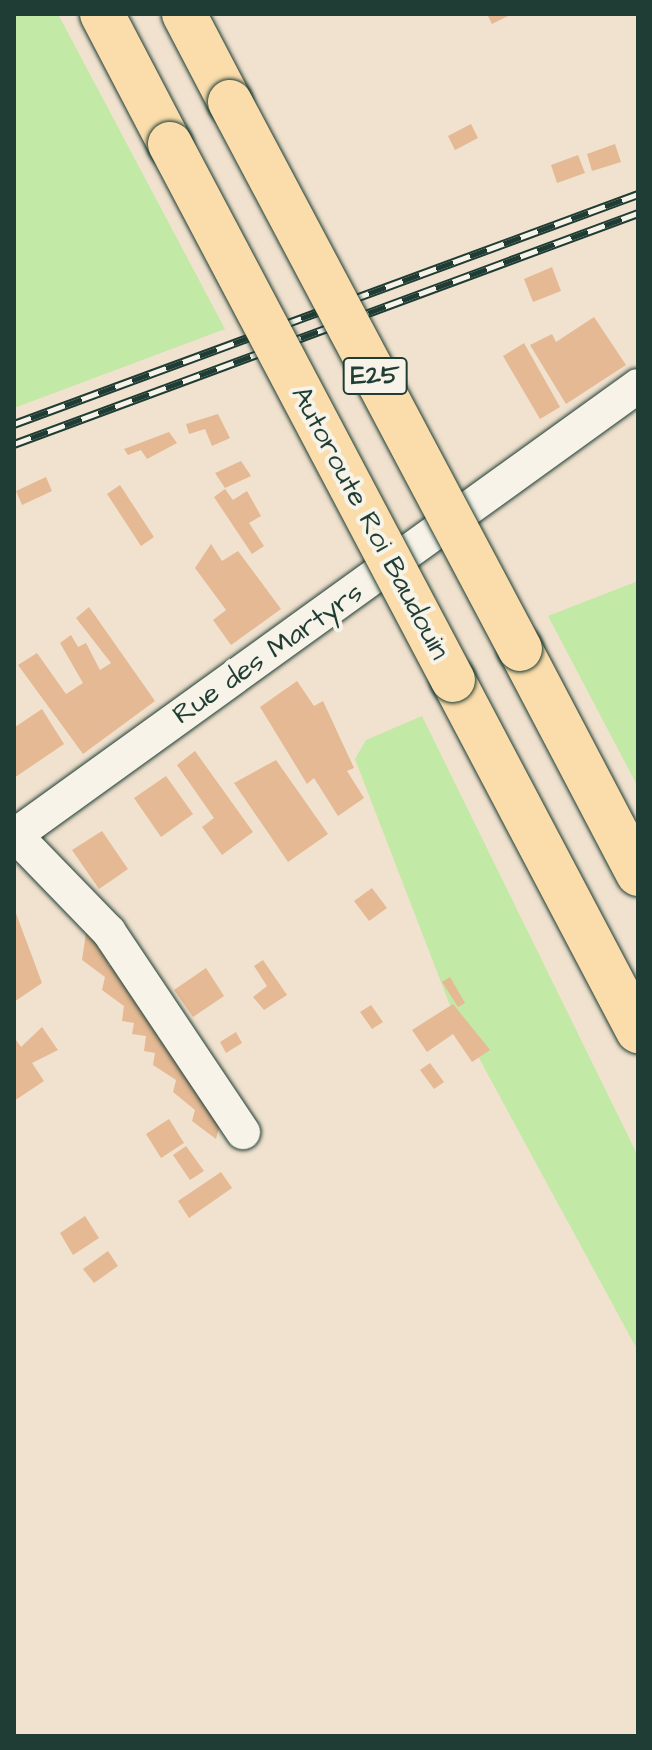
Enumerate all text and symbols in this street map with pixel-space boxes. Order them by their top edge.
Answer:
road number: E25 [341,354,409,398]
street label: Autoroute Roi Baudouin [284,381,456,665]
street label: Rue des Martyrs [166,576,370,732]

